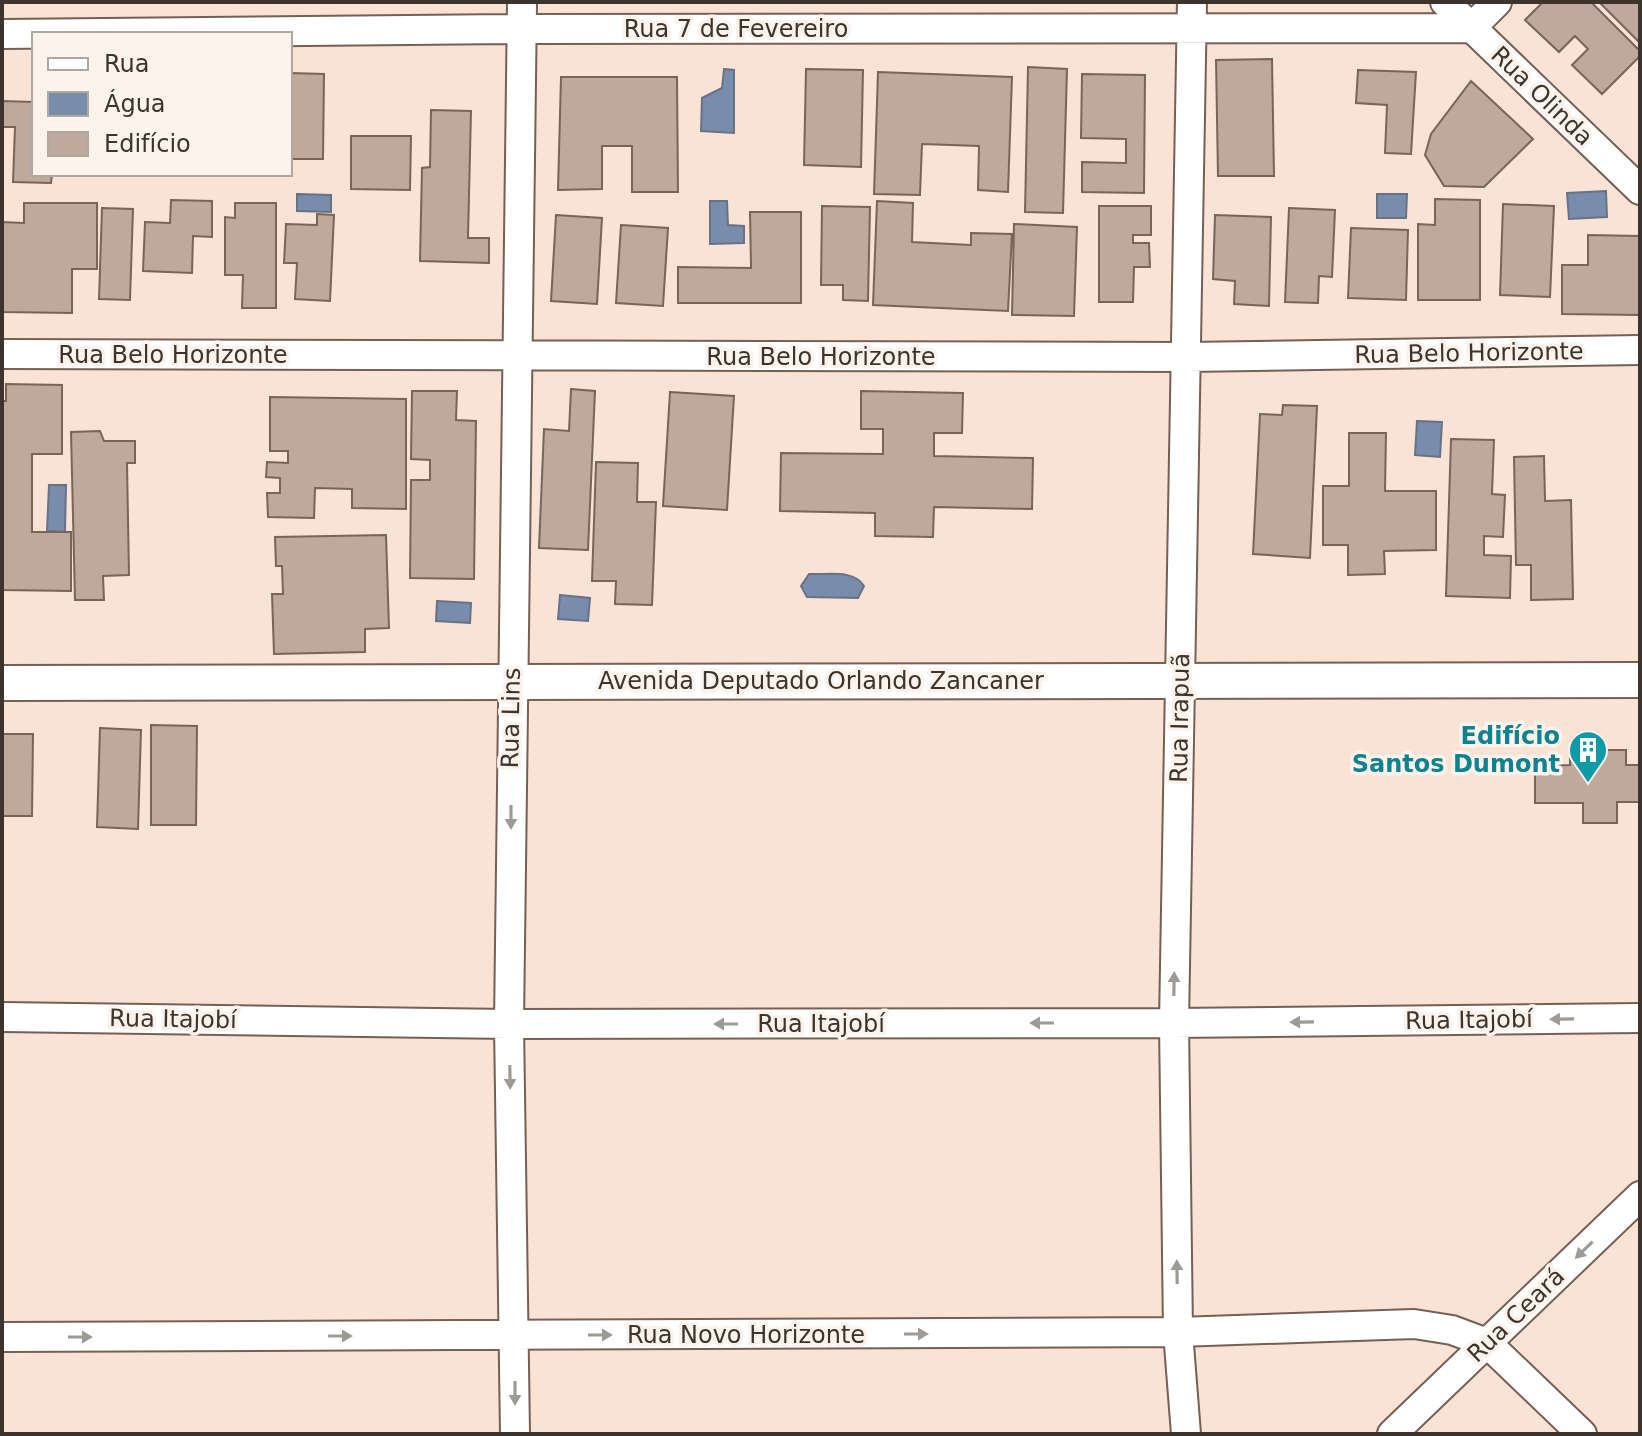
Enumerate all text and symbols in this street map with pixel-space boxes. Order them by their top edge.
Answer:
street label: Rua 7 de Fevereiro [624,15,848,43]
legend [32,32,292,176]
street label: Rua Olinda [1485,41,1599,151]
text: Rua [104,50,150,78]
text: Água [104,89,166,118]
text: Edifício [104,130,191,158]
street label: Rua Belo Horizonte [1354,337,1584,369]
street label: Rua Belo Horizonte [58,341,288,369]
street label: Rua Belo Horizonte [706,343,936,371]
street label: Rua Irapuã [1165,653,1195,783]
street label: Rua Lins [496,667,526,769]
street label: Avenida Deputado Orlando Zancaner [598,667,1044,695]
place label: Edifício Santos Dumont [1352,722,1560,778]
building icon: Edifício Santos Dumont [1567,729,1609,784]
one-way arrow [504,805,517,830]
one-way arrow [1168,971,1181,996]
street label: Rua Itajobí [109,1004,238,1034]
street label: Rua Itajobí [1405,1005,1534,1035]
street label: Rua Itajobí [757,1010,886,1038]
one-way arrow [1549,1013,1574,1025]
one-way arrow [1289,1016,1314,1028]
one-way arrow [1029,1017,1054,1029]
one-way arrow [713,1018,738,1030]
one-way arrow [504,1065,516,1090]
one-way arrow [1574,1241,1593,1259]
one-way arrow [1171,1259,1184,1284]
street label: Rua Ceará [1462,1262,1570,1368]
street label: Rua Novo Horizonte [627,1321,865,1349]
one-way arrow [904,1328,929,1340]
one-way arrow [588,1329,613,1342]
one-way arrow [328,1330,353,1342]
one-way arrow [68,1331,93,1343]
one-way arrow [509,1381,521,1406]

